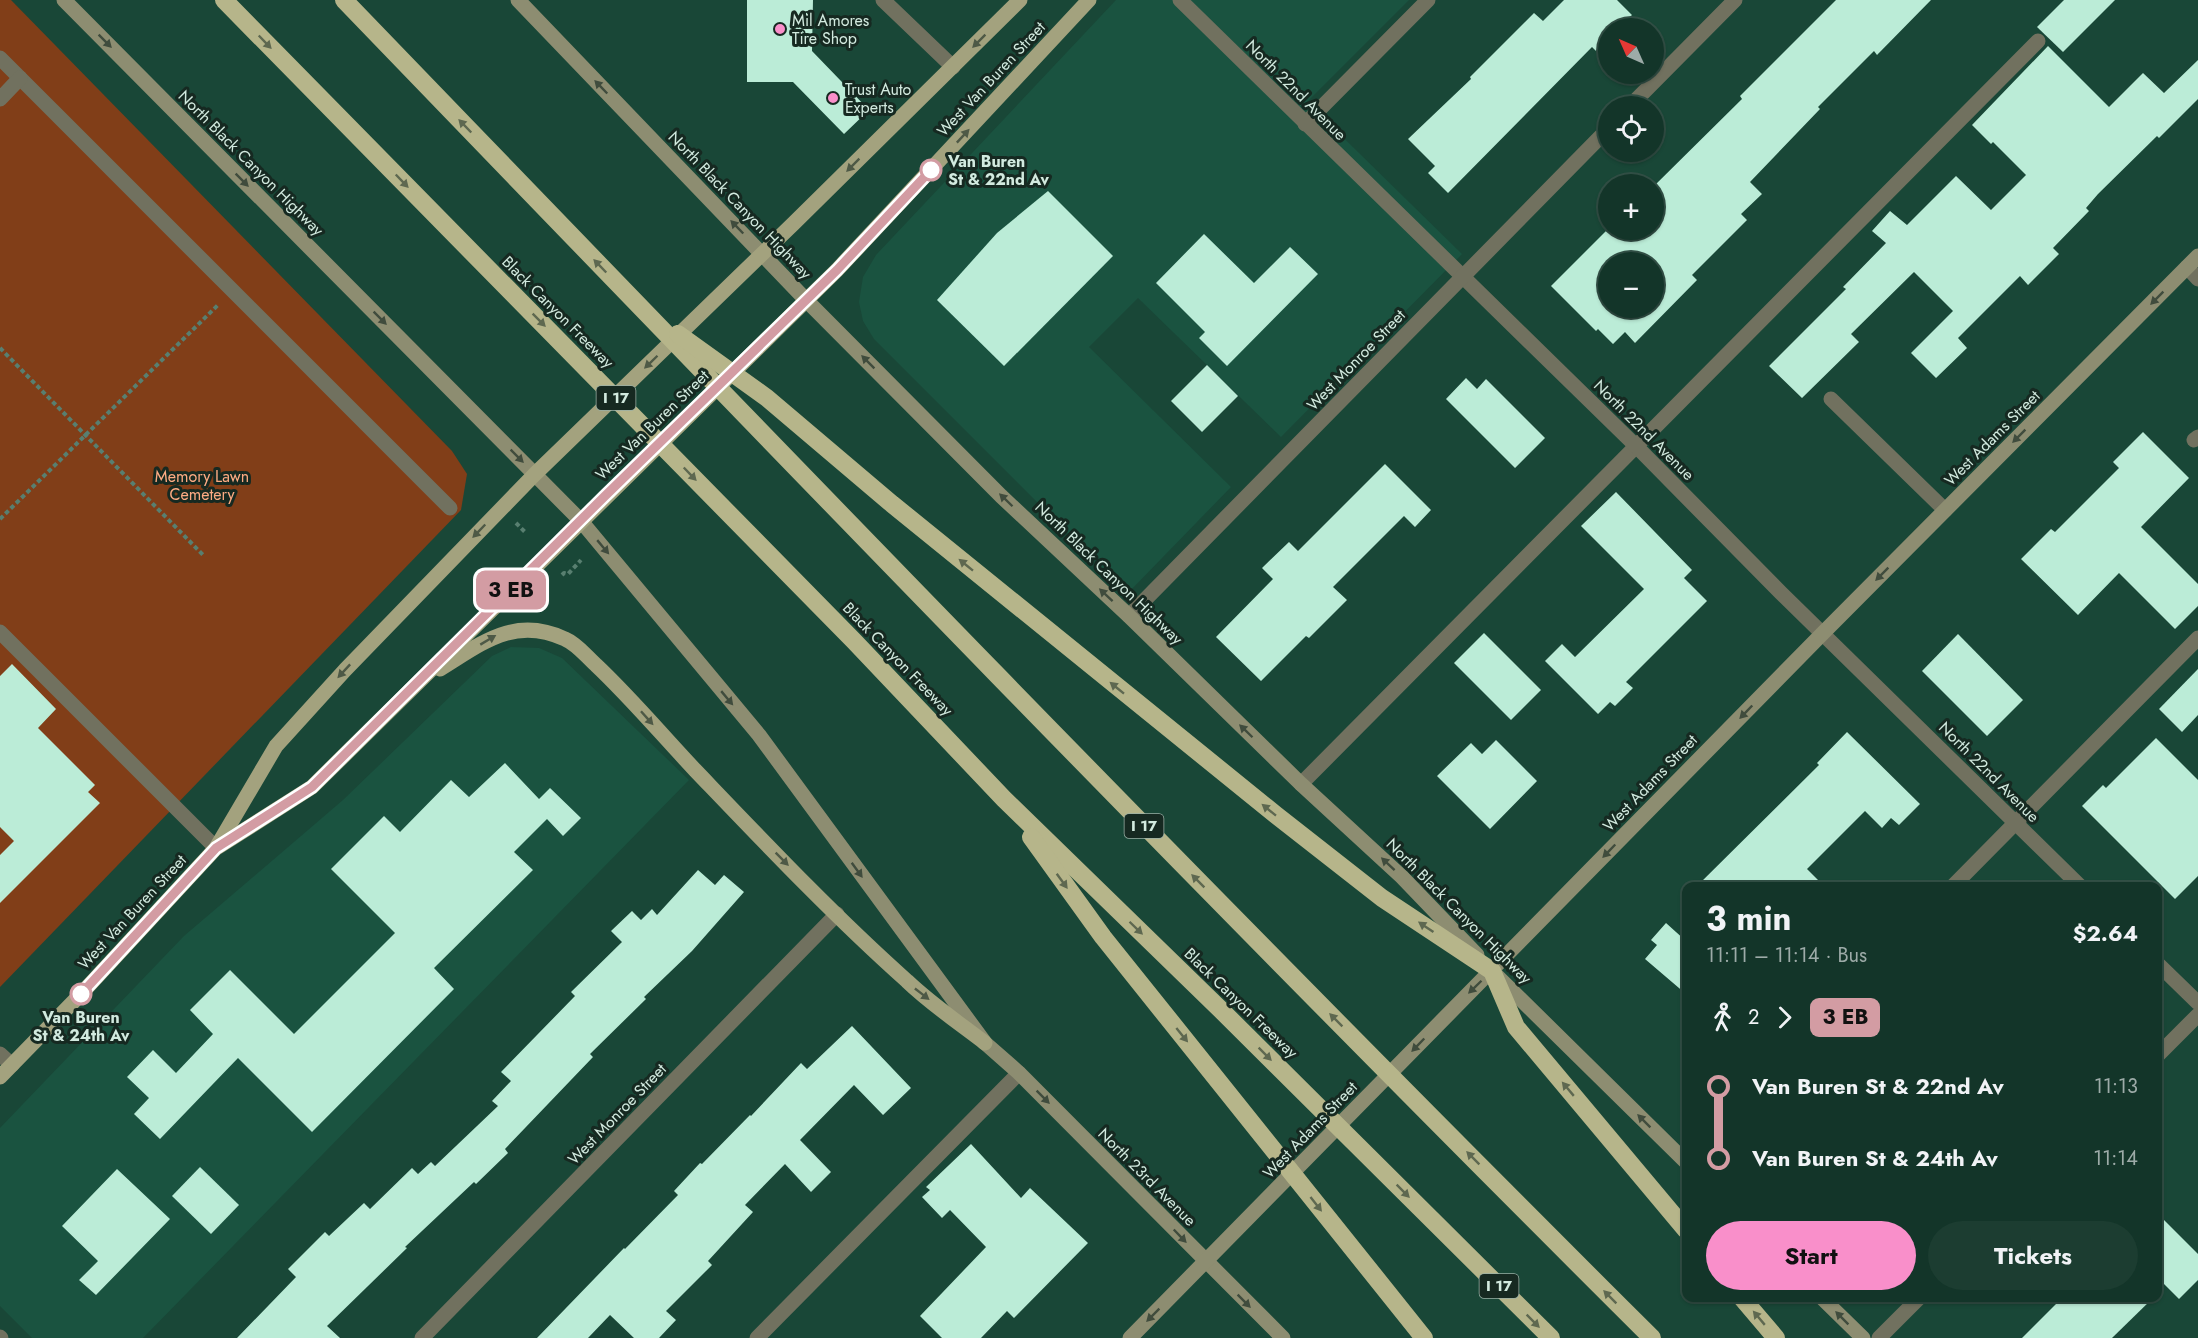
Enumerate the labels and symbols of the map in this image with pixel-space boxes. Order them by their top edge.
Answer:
place label: Mil Amores Tire Shop [792,9,869,50]
street label: West Van Buren Street [931,16,1051,142]
north arrow [1598,18,1664,84]
marker: Mil Amores Tire Shop [773,22,787,36]
one-way arrow [98,34,112,49]
one-way arrow [258,34,272,48]
one-way arrow [972,34,986,48]
street label: North 22nd Avenue [1240,34,1352,146]
place label: Trust Auto Experts [845,78,912,119]
one-way arrow [595,80,609,94]
street label: North Black Canyon Highway [173,85,330,242]
marker: Trust Auto Experts [826,91,840,105]
one-way arrow [459,119,473,133]
street label: North Black Canyon Highway [663,126,818,285]
one-way arrow [956,128,970,143]
place label: Van Buren St & 22nd Av [947,150,1050,191]
one-way arrow [846,158,861,172]
marker: Van Buren St & 22nd Av [920,159,942,181]
one-way arrow [235,172,249,186]
one-way arrow [394,173,408,187]
one-way arrow [731,220,744,235]
street label: Black Canyon Freeway [497,251,620,374]
one-way arrow [594,260,608,274]
one-way arrow [2150,290,2164,304]
street label: West Monroe Street [1301,304,1411,416]
one-way arrow [372,311,386,325]
one-way arrow [531,312,545,326]
one-way arrow [644,354,658,368]
one-way arrow [862,356,876,370]
street label: West Van Buren Street [590,365,714,485]
street label: North 22nd Avenue [1588,374,1700,486]
street label: West Adams Street [1939,385,2045,491]
road number: I 17 [596,386,636,410]
one-way arrow [2013,428,2027,442]
one-way arrow [510,449,524,463]
park label: Memory Lawn Cemetery [155,465,249,506]
one-way arrow [683,466,697,481]
one-way arrow [999,494,1013,508]
street label: North Black Canyon Highway [1030,496,1189,651]
one-way arrow [472,523,486,538]
one-way arrow [596,539,609,554]
one-way arrow [958,558,974,571]
one-way arrow [1875,567,1889,581]
line badge: 3 EB [469,570,553,610]
one-way arrow [1100,588,1114,602]
street label: Black Canyon Freeway [838,597,959,722]
one-way arrow [480,635,496,646]
one-way arrow [337,664,351,679]
one-way arrow [1110,682,1125,694]
one-way arrow [720,690,733,705]
one-way arrow [1739,704,1753,719]
one-way arrow [640,711,654,726]
street label: North 22nd Avenue [1933,716,2045,828]
one-way arrow [1240,724,1254,738]
street label: West Adams Street [1598,729,1703,837]
one-way arrow [1261,804,1277,817]
road number: I 17 [1124,814,1164,838]
street label: North Black Canyon Highway [1381,833,1538,990]
one-way arrow [1603,843,1617,857]
street label: West Van Buren Street [72,849,192,975]
one-way arrow [775,851,789,866]
one-way arrow [1381,858,1396,871]
one-way arrow [851,862,863,878]
one-way arrow [1056,872,1068,888]
one-way arrow [1192,875,1206,889]
one-way arrow [1129,920,1143,934]
one-way arrow [1418,921,1434,933]
street label: Black Canyon Freeway [1179,943,1304,1064]
one-way arrow [1468,980,1483,994]
marker: Van Buren St & 24th Av [70,983,92,1005]
one-way arrow [915,987,930,999]
place label: Van Buren St & 24th Av [33,1006,130,1047]
one-way arrow [1329,1013,1343,1027]
one-way arrow [1175,1027,1188,1042]
one-way arrow [1411,1038,1425,1052]
one-way arrow [1258,1046,1272,1061]
street label: West Monroe Street [562,1058,672,1170]
street label: West Adams Street [1258,1076,1363,1184]
one-way arrow [1562,1082,1575,1097]
one-way arrow [1036,1090,1051,1104]
one-way arrow [1638,1115,1652,1129]
street label: North 23rd Avenue [1093,1123,1201,1231]
one-way arrow [1466,1151,1480,1166]
one-way arrow [1396,1184,1411,1198]
one-way arrow [1310,1196,1322,1211]
one-way arrow [1173,1228,1187,1243]
road number: I 17 [1480,1274,1518,1298]
one-way arrow [1604,1290,1618,1304]
one-way arrow [1236,1293,1250,1307]
one-way arrow [1146,1307,1160,1322]
one-way arrow [1752,1310,1765,1326]
one-way arrow [1836,1311,1850,1325]
one-way arrow [1526,1313,1540,1327]

